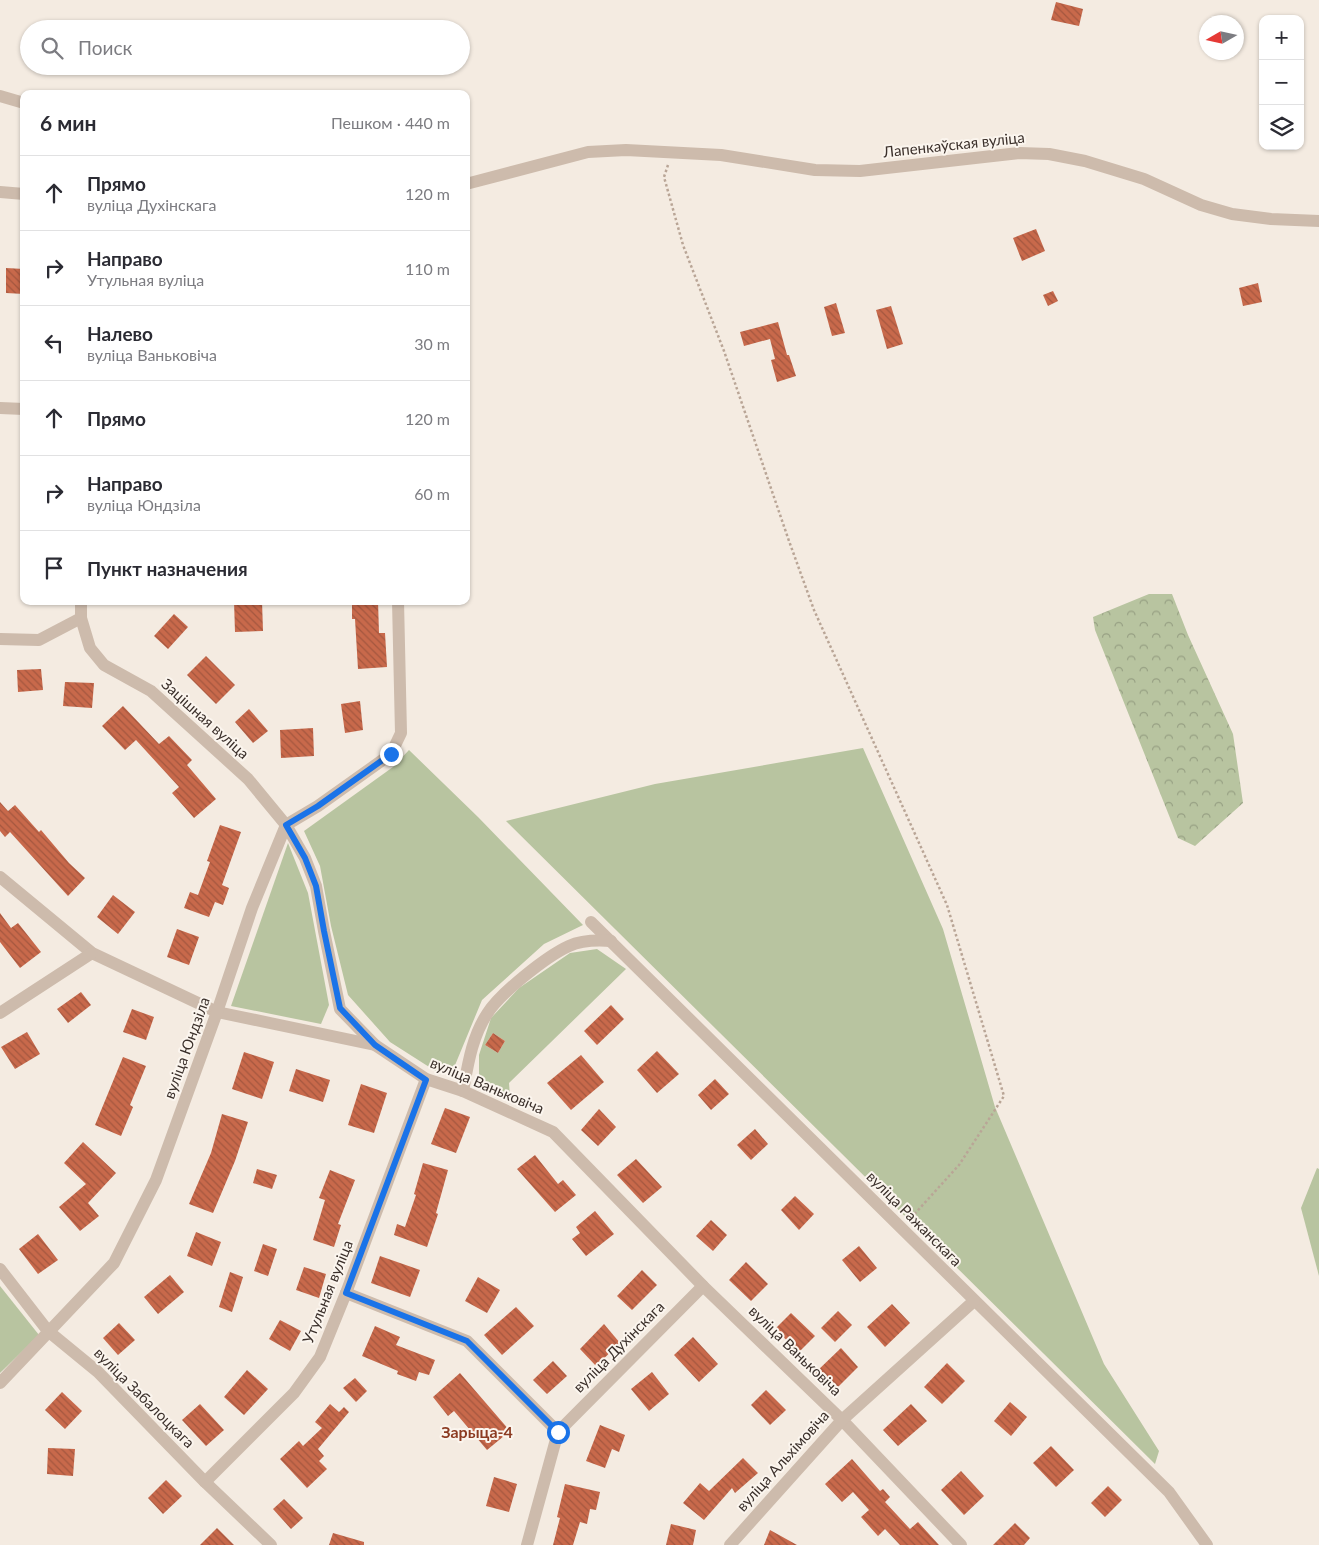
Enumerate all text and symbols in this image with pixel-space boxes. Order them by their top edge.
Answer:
north arrow [1199,15,1244,60]
map controls [1259,15,1304,150]
button: + [1259,15,1304,60]
search box [20,20,470,75]
icon: search [38,34,66,62]
text: Поиск [78,36,132,59]
button: − [1259,60,1304,105]
button: layers [1259,105,1304,150]
text: 6 мин [40,110,97,135]
text: Пешком · 440 m [331,113,450,132]
street label: Лапенкаўская вуліца [881,128,1026,160]
text: Прямо [87,172,146,195]
icon: ahead [40,179,68,207]
text: 120 m [405,184,450,203]
text: вуліца Духінскага [87,195,216,214]
text: Направо [87,247,163,270]
icon: right [40,254,68,282]
text: 110 m [405,259,450,278]
text: Утульная вуліца [87,270,204,289]
text: Налево [87,322,153,345]
icon: left [40,329,68,357]
text: 30 m [414,334,450,353]
text: вуліца Ваньковіча [87,345,217,364]
icon: ahead [40,404,68,432]
text: Прямо [87,407,146,430]
text: 120 m [405,409,450,428]
text: Направо [87,472,163,495]
icon: right [40,479,68,507]
text: 60 m [414,484,450,503]
text: вуліца Юндзіла [87,495,201,514]
icon: arrive [40,554,68,582]
text: Пункт назначения [87,557,248,580]
street label: Зацішная вуліца [158,674,253,762]
route end [380,743,403,766]
street label: вуліца Юндзіла [159,994,213,1101]
street label: вуліца Ваньковіча [428,1053,547,1117]
street label: вуліца Ражанскага [863,1167,966,1270]
street label: Утульная вуліца [298,1237,356,1346]
street label: вуліца Духінскага [569,1297,668,1396]
street label: вуліца Ваньковіча [746,1301,846,1399]
street label: вуліца Забалоцкага [91,1343,199,1451]
street label: вуліца Альхімовіча [732,1406,832,1514]
route start [547,1421,570,1444]
district label: Зарыца-4 [441,1422,513,1441]

